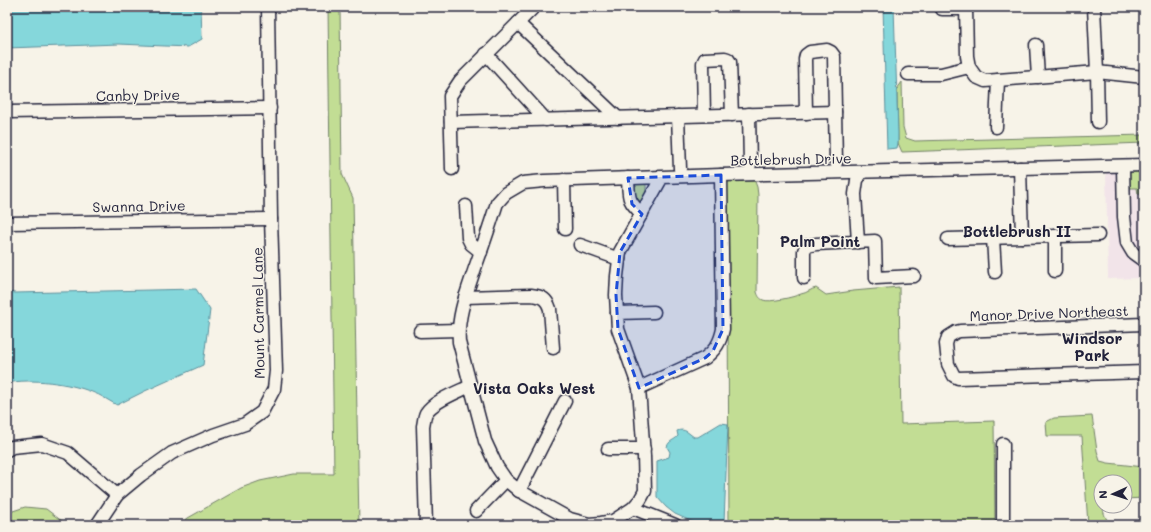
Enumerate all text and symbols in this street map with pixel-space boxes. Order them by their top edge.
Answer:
street label: Canby Drive [96,85,180,105]
street label: Bottlebrush Drive [730,148,852,170]
street label: Swanna Drive [92,196,186,216]
district label: Bottlebrush II [963,221,1072,241]
district label: Palm Point [780,231,861,251]
street label: Mount Carmel Lane [247,247,269,379]
street label: Manor Drive Northeast [969,301,1129,325]
district label: Windsor Park [1062,328,1122,365]
district label: Vista Oaks West [473,378,595,398]
north arrow [1093,474,1133,514]
text: N [1095,490,1110,499]

